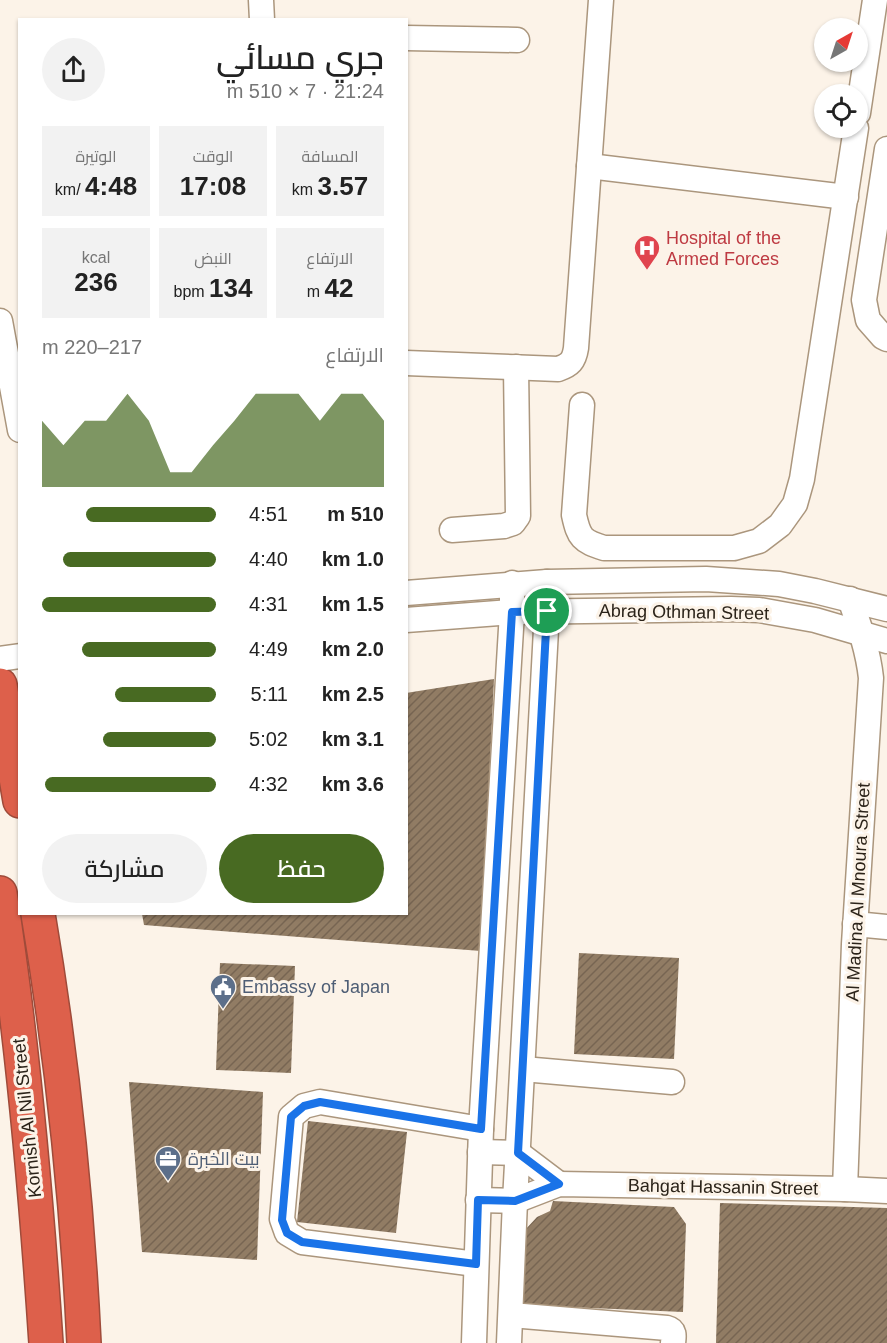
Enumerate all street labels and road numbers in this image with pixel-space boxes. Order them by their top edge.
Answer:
street label: Abrag Othman Street [599,601,769,623]
street label: Al Madina Al Mnoura Street [842,782,874,1002]
street label: Kornish Al Nil Street [9,1037,45,1199]
street label: Bahgat Hassanin Street [628,1175,818,1199]

